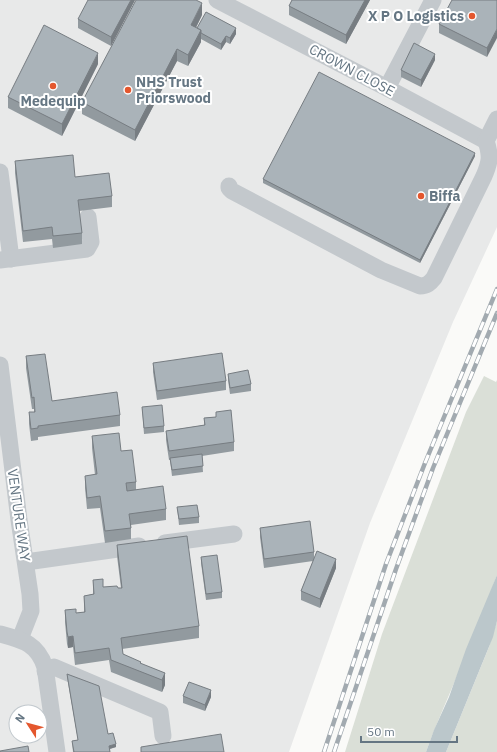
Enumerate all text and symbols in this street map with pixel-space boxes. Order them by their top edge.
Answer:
place label: X P O Logistics [368,7,464,25]
marker: X P O Logistics [467,11,477,21]
street label: CROWN CLOSE [306,40,398,100]
place label: NHS Trust Priorswood [136,73,211,107]
marker: Medequip [48,81,58,91]
marker: NHS Trust Priorswood [123,85,133,95]
place label: Medequip [20,92,86,110]
place label: Biffa [429,187,461,205]
marker: Biffa [416,191,426,201]
street label: VENTURE WAY [4,467,35,563]
north arrow [8,704,48,744]
text: N [12,711,28,725]
scale bar [361,718,457,744]
text: 50 m [367,724,395,739]

